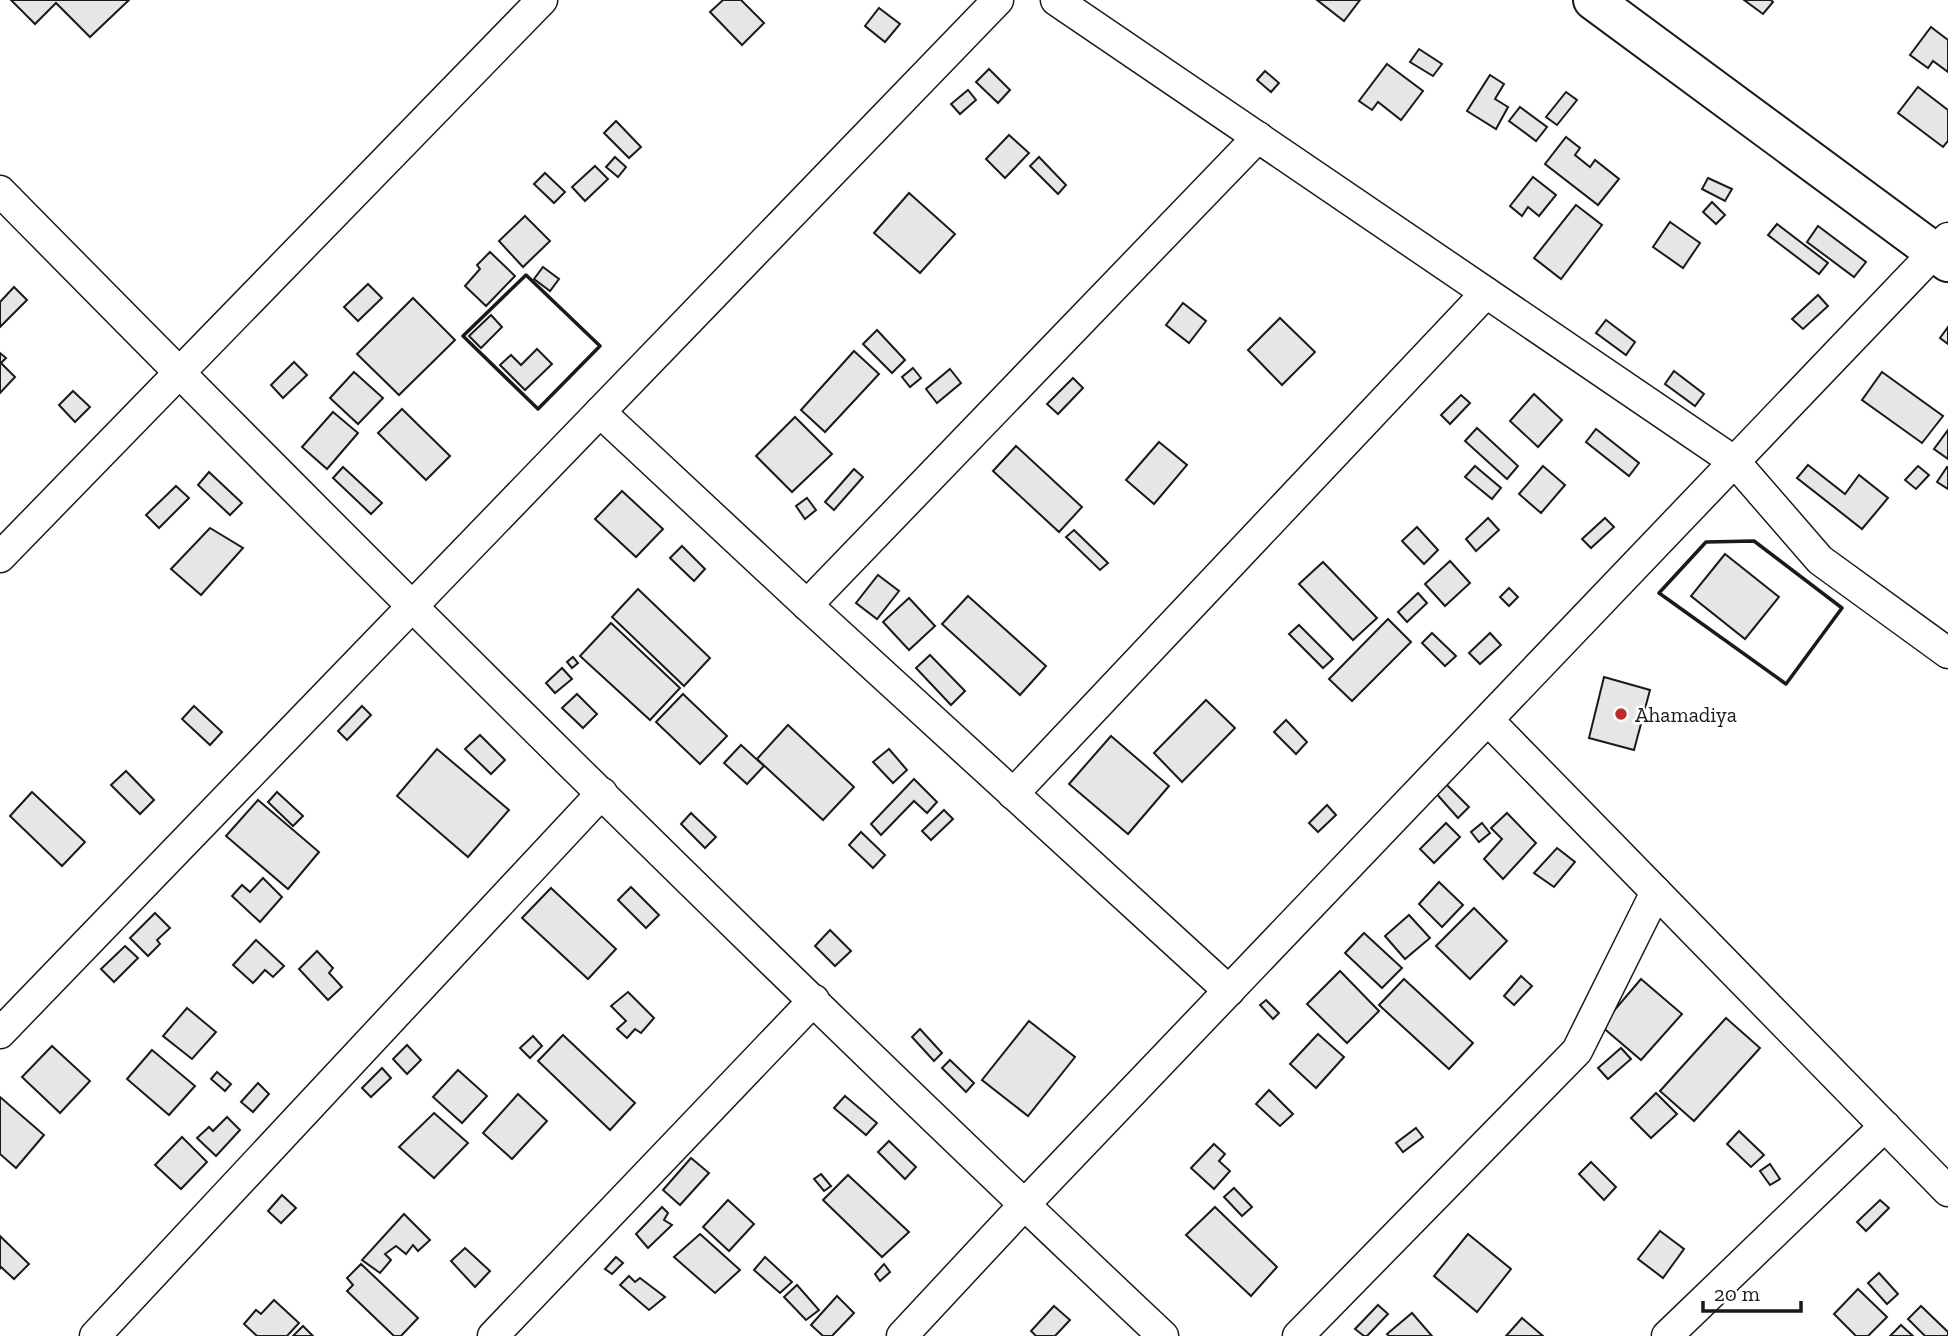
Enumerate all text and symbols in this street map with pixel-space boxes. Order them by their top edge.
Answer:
place label: Ahamadiya [1635,702,1737,727]
marker: Ahamadiya [1613,706,1629,722]
scale bar [1703,1270,1801,1314]
text: 20 m [1714,1281,1760,1306]

